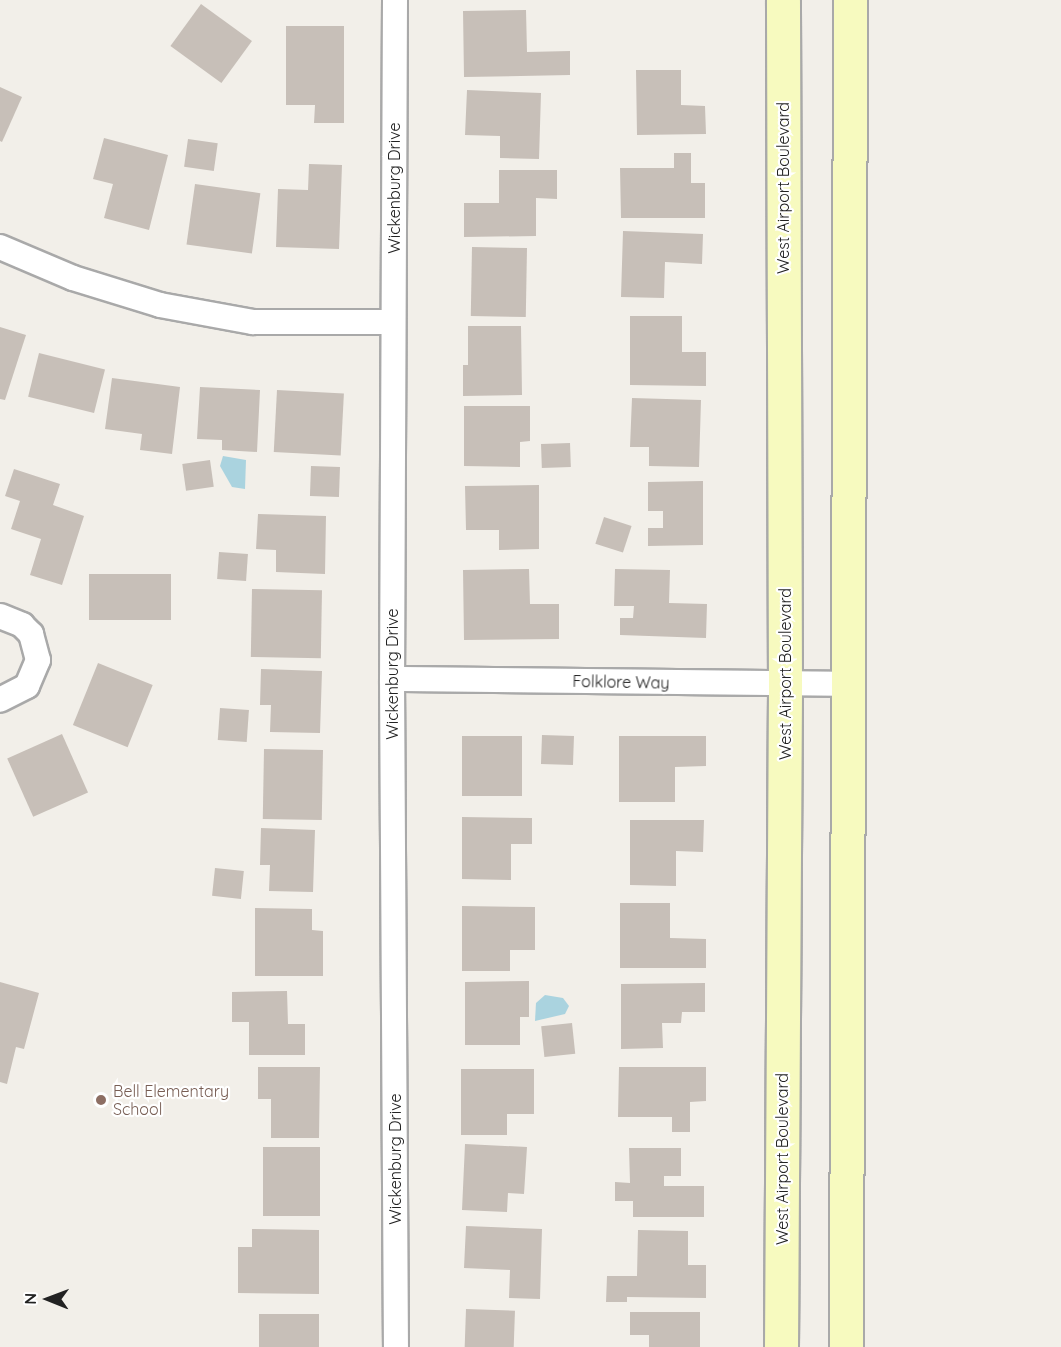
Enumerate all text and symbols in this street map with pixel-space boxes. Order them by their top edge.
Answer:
street label: West Airport Boulevard [773,102,793,274]
street label: Wickenburg Drive [384,122,404,254]
street label: West Airport Boulevard [775,588,795,760]
street label: Wickenburg Drive [382,608,402,740]
street label: Folklore Way [572,672,670,692]
street label: West Airport Boulevard [772,1073,792,1245]
place label: Bell Elementary School [113,1081,229,1119]
marker: Bell Elementary School [94,1093,108,1107]
street label: Wickenburg Drive [385,1093,405,1225]
north arrow [18,1269,78,1329]
text: N [20,1293,40,1305]

